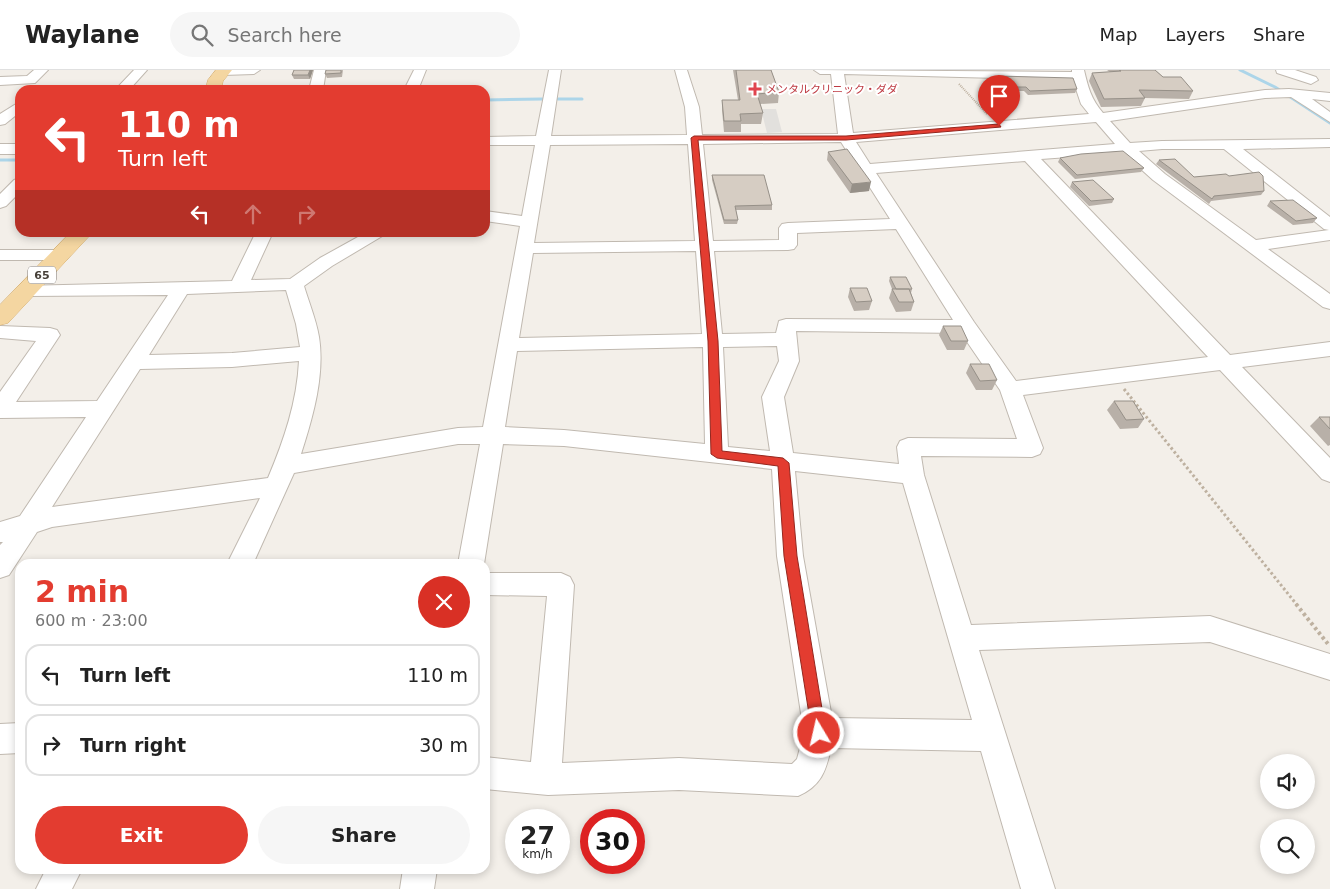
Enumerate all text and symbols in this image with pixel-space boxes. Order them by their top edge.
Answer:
search box [170,12,520,57]
text: Waylane [25,21,140,49]
icon: search [188,21,216,49]
text: Search here [228,24,342,46]
text: Map [1099,24,1137,45]
text: Layers [1165,24,1225,45]
text: Share [1253,24,1305,45]
pin [978,75,1020,126]
marker: メンタルクリニック・ダダ [748,82,762,96]
icon: arrive [985,82,1013,110]
place label: メンタルクリニック・ダダ [766,83,898,96]
icon: left [35,105,100,170]
text: 110 m [118,105,240,145]
text: Turn left [118,146,207,171]
icon: left [186,200,214,228]
icon: ahead [239,200,267,228]
icon: right [292,200,320,228]
road number: 65 [28,266,56,284]
text: 2 min [35,574,129,609]
button: close [418,576,470,628]
text: 600 m · 23:00 [35,611,148,630]
icon: left [37,661,65,689]
text: Turn left [80,664,171,686]
text: 110 m [407,664,468,686]
position arrow [792,706,844,758]
icon: right [37,731,65,759]
text: Turn right [80,734,186,756]
text: 30 m [419,734,468,756]
map controls [1260,754,1315,874]
button: sound [1260,754,1315,809]
button: Exit [35,806,248,864]
button: Share [258,806,470,864]
speed limit sign: 30 [580,809,645,874]
button: search [1260,819,1315,874]
text: 27 [520,821,555,850]
text: km/h [522,847,553,861]

